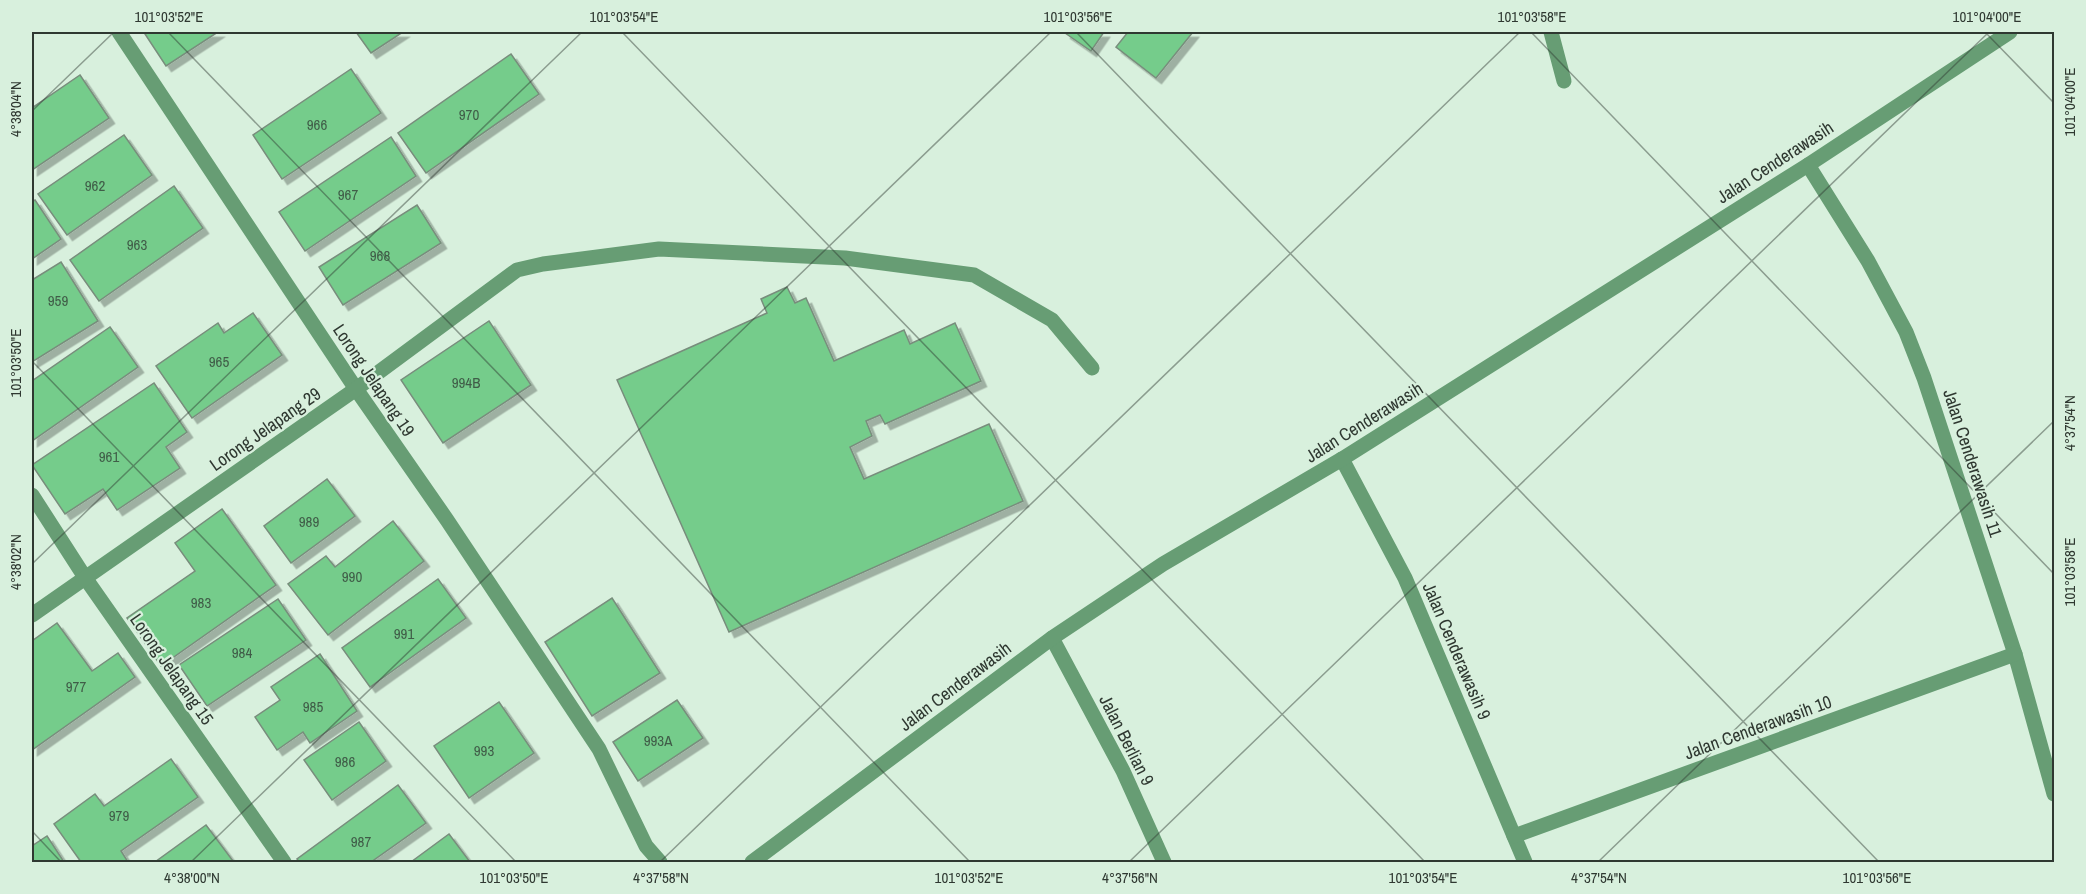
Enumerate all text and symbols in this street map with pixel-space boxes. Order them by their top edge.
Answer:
text: 101°03'52"E [135,6,203,27]
text: 101°03'54"E [590,6,658,27]
text: 101°03'56"E [1044,6,1112,27]
text: 101°03'58"E [1498,6,1566,27]
text: 101°04'00"E [1953,6,2021,27]
text: 101°04'00"E [2059,68,2080,136]
text: 4°38'04"N [5,81,26,137]
house number: 970 [459,104,479,125]
house number: 966 [307,114,327,135]
street label: Jalan Cenderawasih [1712,115,1838,209]
house number: 962 [85,175,105,196]
house number: 967 [338,184,358,205]
house number: 963 [127,234,147,255]
house number: 968 [370,245,390,266]
house number: 959 [48,290,68,311]
street label: Lorong Jelapang 19 [327,319,421,441]
text: 101°03'50"E [5,329,26,397]
house number: 965 [209,351,229,372]
house number: 994B [452,372,480,393]
street label: Jalan Cenderawasih [1300,376,1428,468]
street label: Lorong Jelapang 29 [204,381,326,477]
street label: Jalan Cenderawasih 11 [1937,386,2009,541]
text: 4°37'54"N [2059,395,2080,451]
house number: 961 [99,446,119,467]
house number: 989 [299,511,319,532]
text: 4°38'02"N [5,534,26,590]
text: 101°03'58"E [2059,538,2080,606]
house number: 990 [342,566,362,587]
street label: Jalan Cenderawasih 9 [1417,579,1497,723]
house number: 983 [191,592,211,613]
street label: Lorong Jelapang 15 [124,608,220,730]
house number: 991 [394,623,414,644]
street label: Jalan Cenderawasih [894,636,1016,736]
house number: 984 [232,642,252,663]
house number: 977 [66,676,86,697]
street label: Jalan Cenderawasih 10 [1681,689,1835,765]
street label: Jalan Berlian 9 [1094,690,1160,790]
house number: 985 [303,696,323,717]
house number: 993A [644,730,673,751]
house number: 993 [474,740,494,761]
house number: 986 [335,751,355,772]
house number: 979 [109,805,129,826]
house number: 987 [351,831,371,852]
text: 4°38'00"N [164,867,220,888]
text: 101°03'50"E [480,867,548,888]
text: 4°37'58"N [633,867,689,888]
text: 101°03'52"E [935,867,1003,888]
text: 4°37'56"N [1102,867,1158,888]
text: 101°03'54"E [1389,867,1457,888]
text: 4°37'54"N [1571,867,1627,888]
text: 101°03'56"E [1843,867,1911,888]

